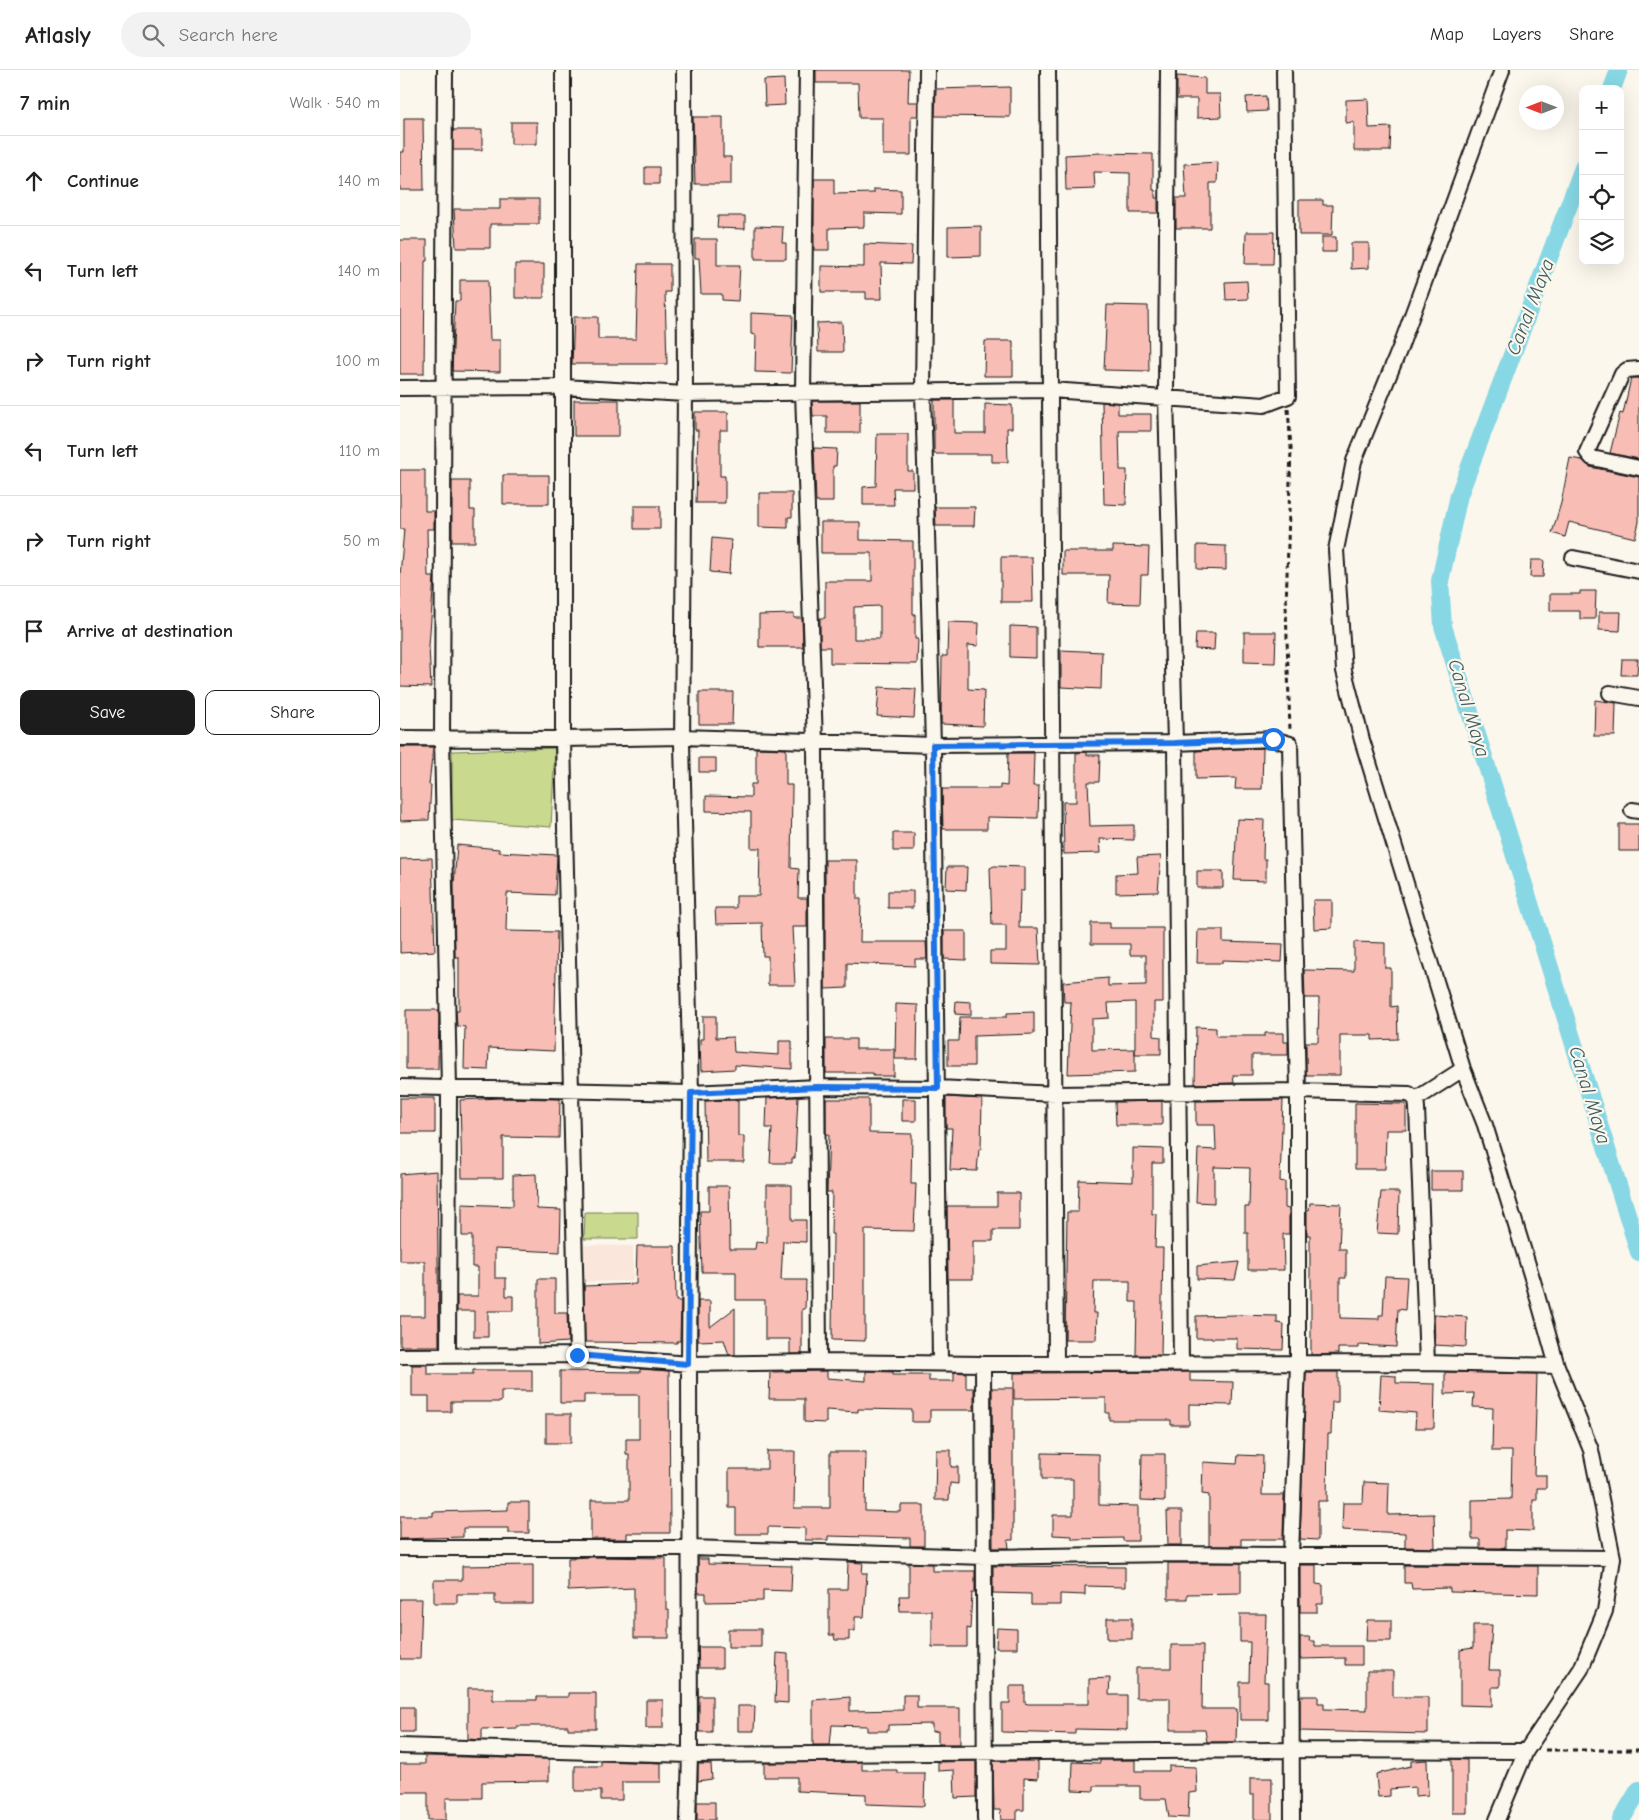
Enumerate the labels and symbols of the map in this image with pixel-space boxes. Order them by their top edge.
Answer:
north arrow [1519,85,1564,130]
water label: Canal Maya [1501,256,1559,358]
water label: Canal Maya [1443,656,1495,760]
route start [1262,728,1285,751]
water label: Canal Maya [1564,1043,1616,1147]
route end [566,1344,589,1367]

